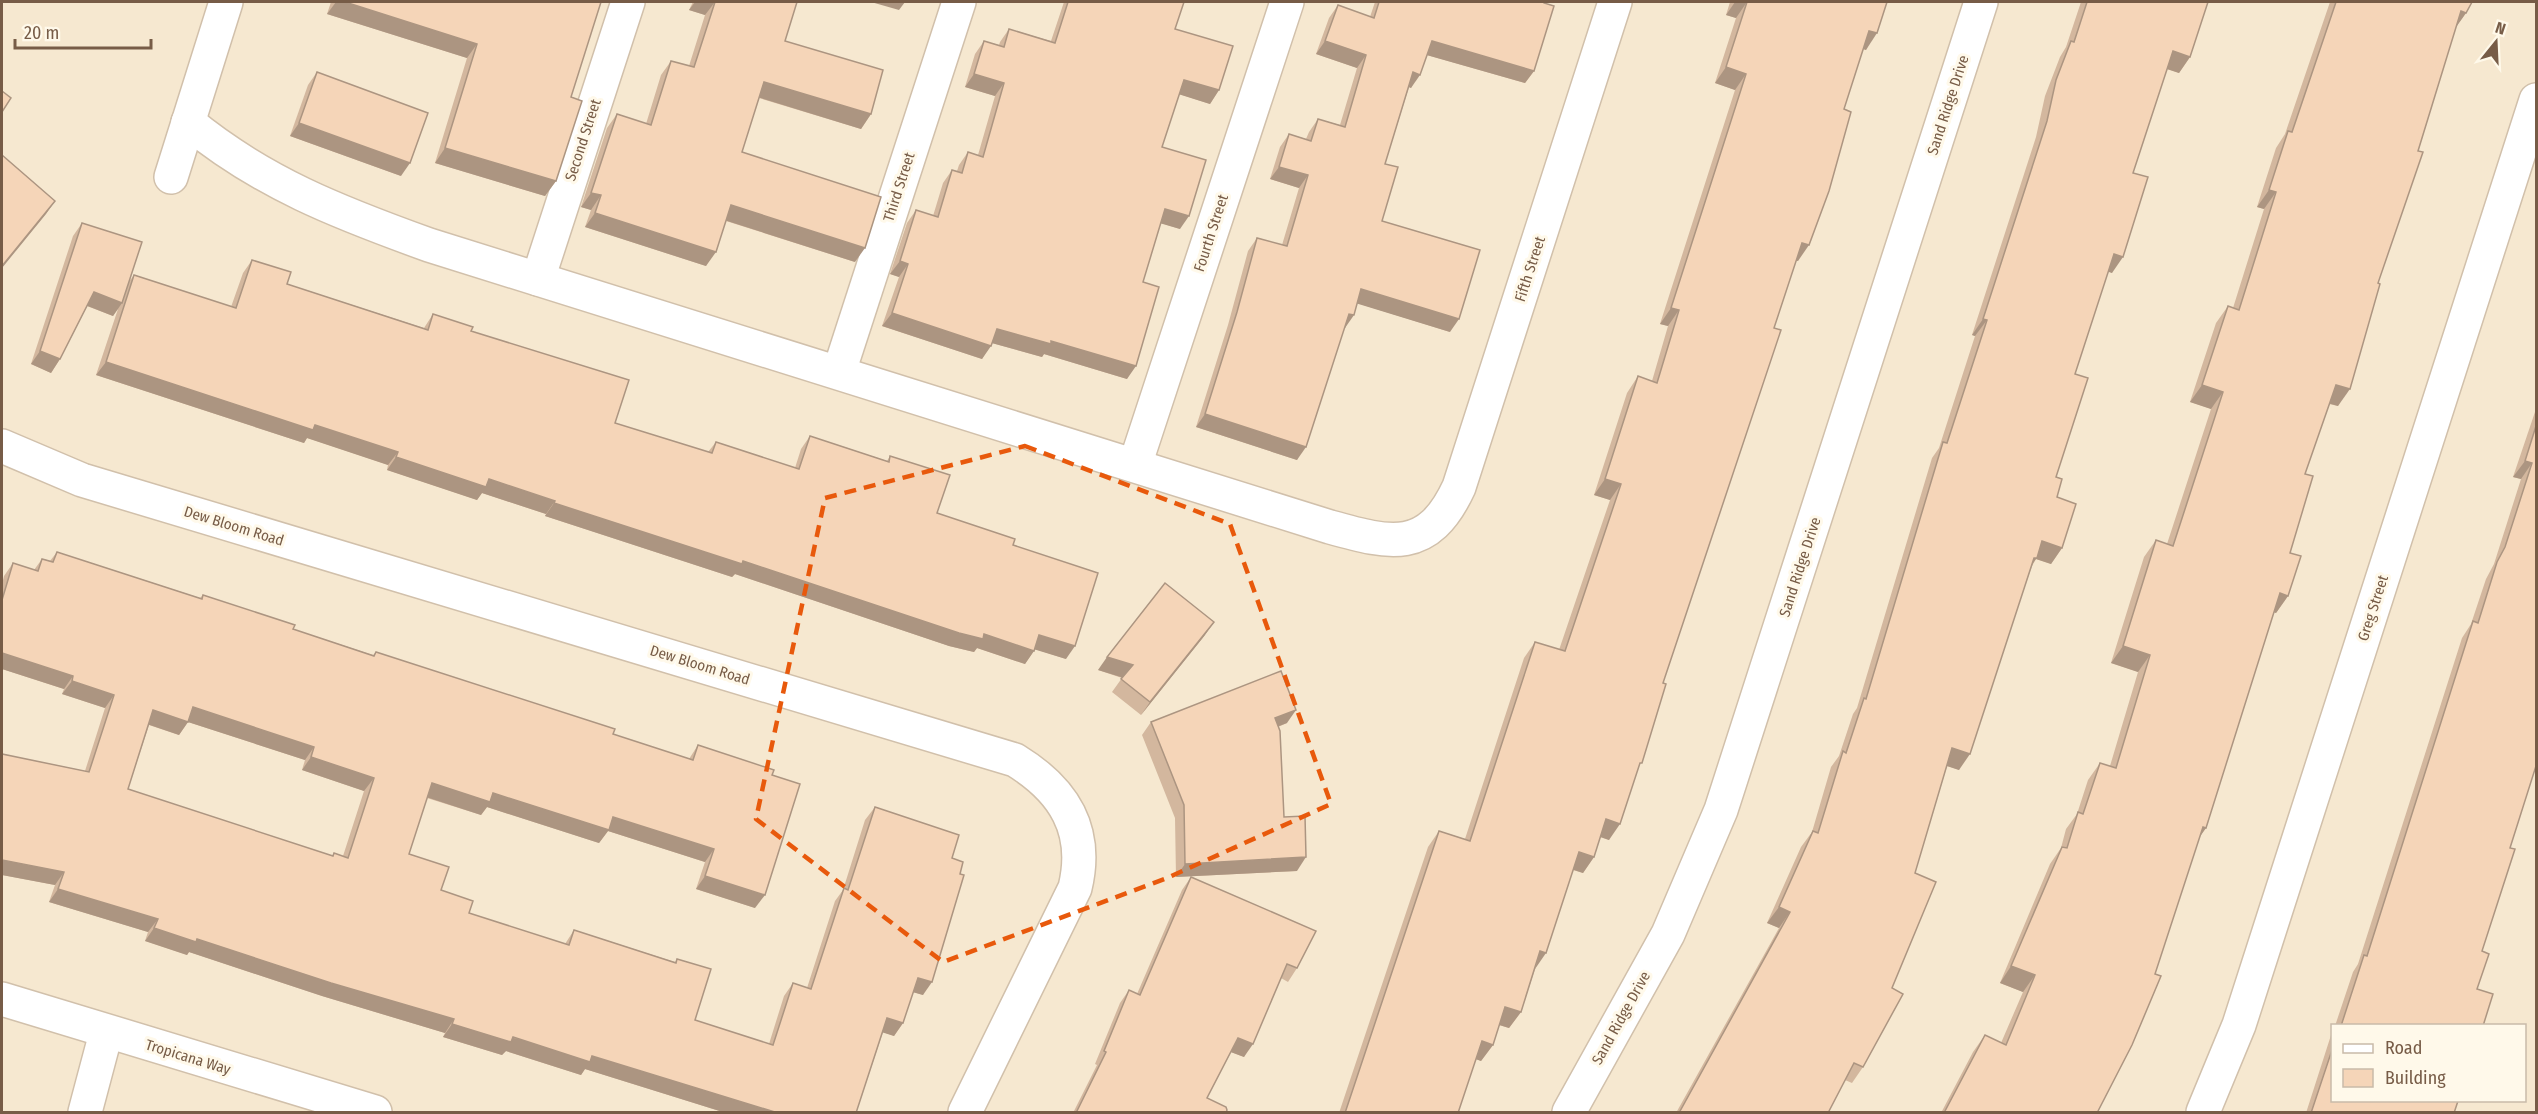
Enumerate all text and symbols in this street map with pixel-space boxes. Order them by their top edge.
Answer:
scale bar [15,12,152,50]
north arrow [2466,12,2526,72]
text: N [2493,18,2508,39]
text: 20 m [24,22,59,44]
street label: Sand Ridge Drive [1923,53,1973,157]
street label: Second Street [561,97,605,183]
street label: Third Street [879,150,919,224]
street label: Fourth Street [1190,192,1232,274]
street label: Fifth Street [1511,234,1549,304]
street label: Dew Bloom Road [182,502,286,550]
street label: Sand Ridge Drive [1775,515,1825,619]
street label: Greg Street [2354,573,2392,643]
street label: Dew Bloom Road [648,641,752,689]
street label: Sand Ridge Drive [1588,968,1654,1068]
legend [2331,1024,2526,1102]
street label: Tropicana Way [143,1036,233,1079]
text: Road [2385,1037,2422,1059]
text: Building [2385,1067,2446,1089]

